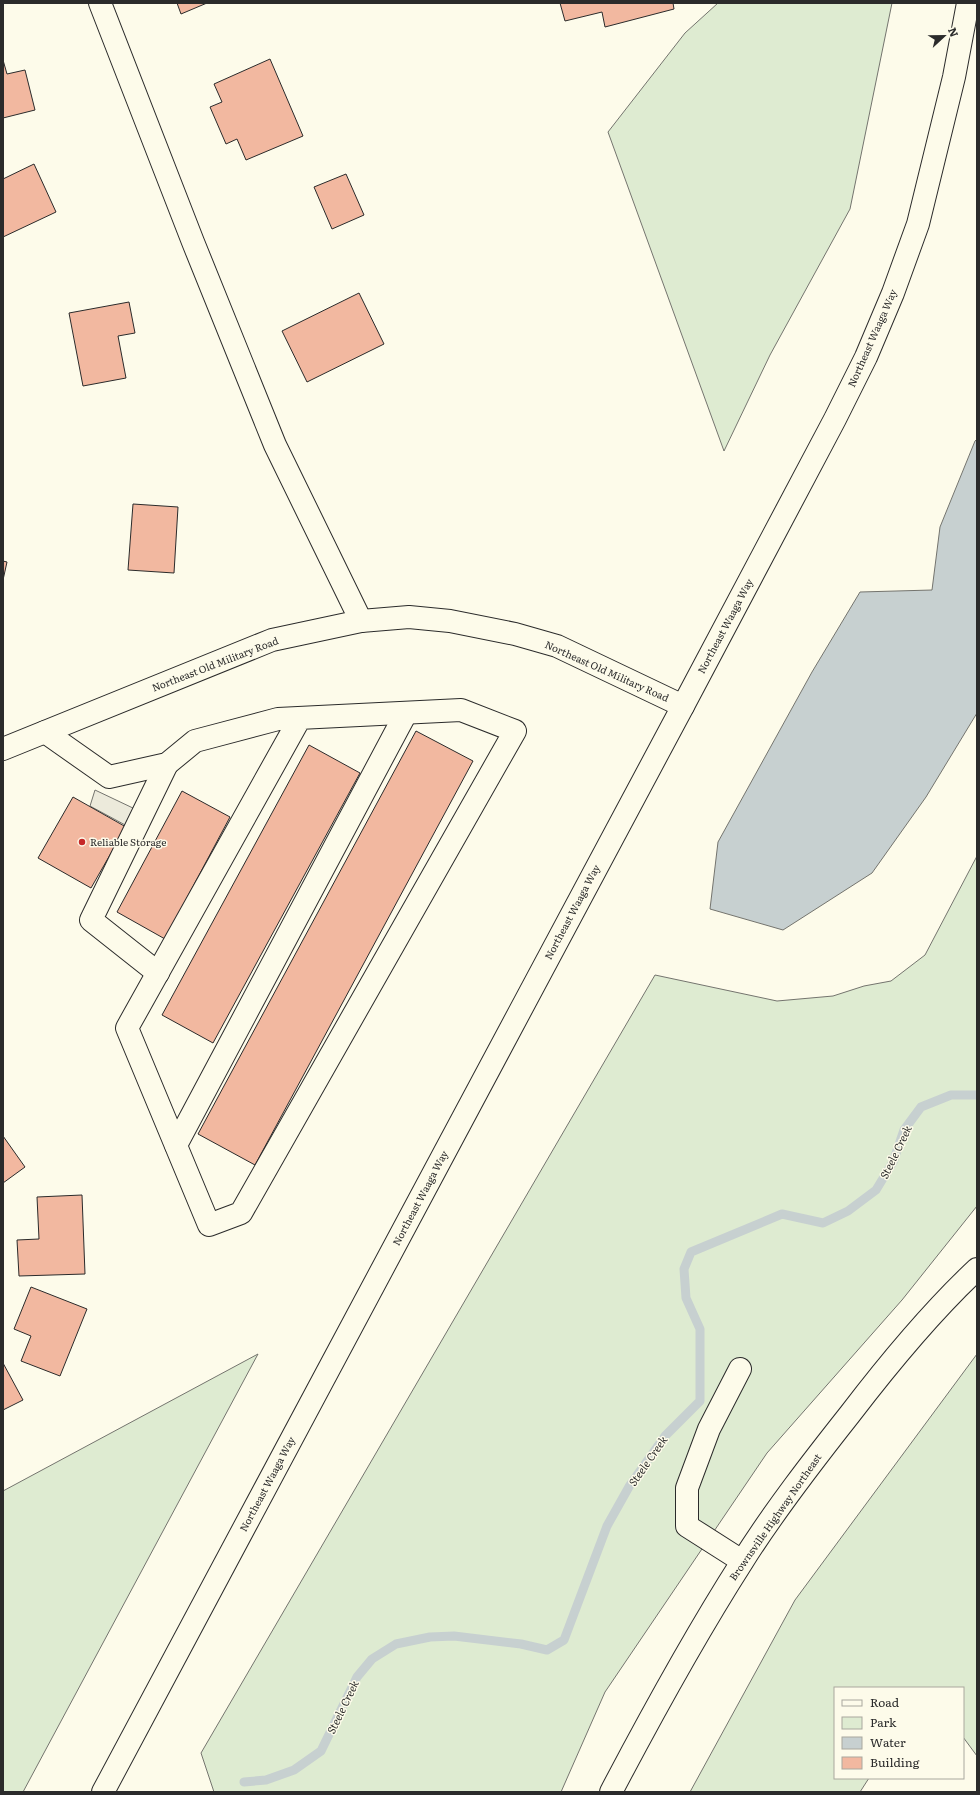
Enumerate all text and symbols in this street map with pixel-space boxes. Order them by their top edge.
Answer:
north arrow [924,16,964,56]
text: N [945,25,963,39]
street label: Northeast Waaga Way [843,286,900,389]
street label: Northeast Waaga Way [693,575,756,676]
street label: Northeast Old Military Road [149,632,280,695]
street label: Northeast Old Military Road [543,636,672,705]
place label: Reliable Storage [90,834,166,849]
marker: Reliable Storage [77,837,87,847]
street label: Northeast Waaga Way [540,861,603,962]
water label: Steele Creek [875,1122,915,1181]
street label: Northeast Waaga Way [388,1147,451,1248]
water label: Steele Creek [624,1432,670,1489]
street label: Northeast Waaga Way [235,1433,298,1534]
street label: Brownsville Highway Northeast [725,1450,824,1583]
water label: Steele Creek [322,1677,362,1736]
legend [834,1687,964,1779]
text: Road [870,1693,900,1711]
text: Park [870,1713,897,1731]
text: Water [870,1733,906,1751]
text: Building [870,1753,920,1771]

